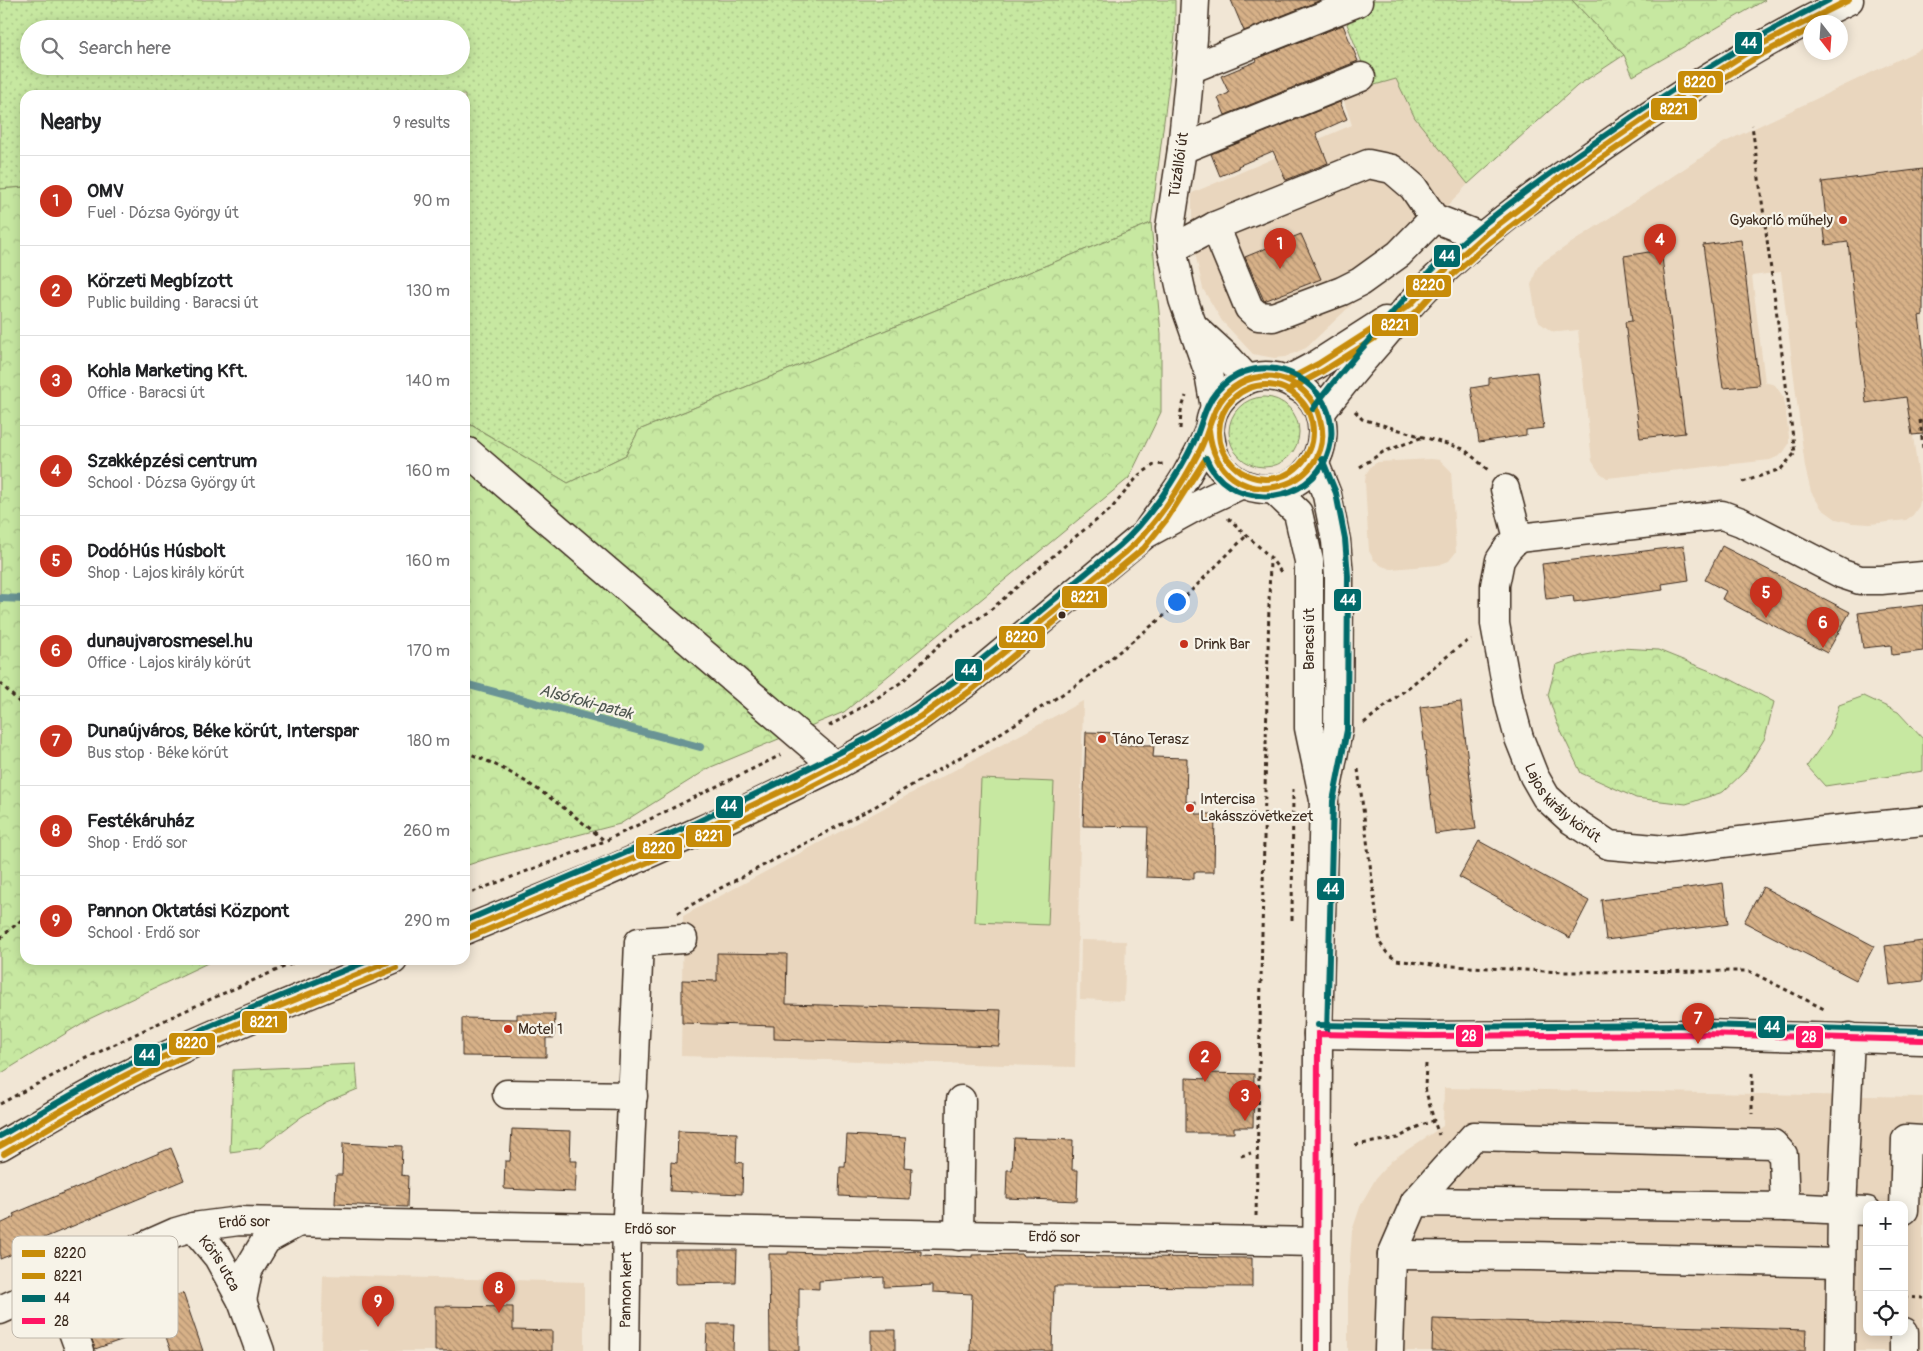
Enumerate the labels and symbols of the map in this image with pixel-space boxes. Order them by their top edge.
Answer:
north arrow [1803,15,1848,60]
line badge: 44 [1734,31,1763,55]
text: 44 [1741,35,1758,52]
line badge: 8220 [1677,70,1724,94]
text: 8220 [1684,74,1717,91]
line badge: 8221 [1650,97,1698,121]
text: 8221 [1660,101,1688,118]
street label: Tűzállói út [1165,130,1193,199]
place label: Gyakorló műhely [1729,211,1834,230]
marker: Gyakorló műhely [1837,214,1849,226]
pin: 4 [1644,224,1676,265]
pin: 1 [1264,228,1296,269]
line badge: 44 [1433,244,1461,268]
text: 44 [1439,248,1456,265]
line badge: 8220 [1405,274,1452,298]
text: 8220 [1413,277,1446,294]
line badge: 8221 [1371,313,1419,337]
text: 8221 [1381,317,1409,334]
pin: 5 [1750,577,1782,618]
line badge: 8221 [1061,585,1108,609]
line badge: 44 [1333,588,1362,612]
text: 8221 [1071,589,1099,606]
your location [1164,589,1190,615]
text: 44 [1340,592,1357,609]
street label: Baracsi út [1300,607,1319,670]
pin: 6 [1807,607,1839,648]
unlabelled marker [1057,610,1067,620]
line badge: 8220 [998,625,1046,649]
text: 8220 [1006,629,1039,646]
place label: Drink Bar [1194,635,1251,654]
marker: Drink Bar [1178,638,1190,650]
line badge: 44 [954,658,983,682]
text: 44 [961,662,978,679]
water label: Alsófoki-patak [537,680,636,724]
place label: Táno Terasz [1112,730,1189,749]
marker: Táno Terasz [1096,733,1108,745]
street label: Lajos király körút [1520,760,1605,847]
place label: Intercisa Lakásszövetkezet [1200,790,1314,826]
line badge: 44 [715,795,744,819]
text: 44 [721,798,738,815]
marker: Intercisa Lakásszövetkezet [1184,802,1196,814]
line badge: 8221 [685,824,732,848]
text: 8221 [695,828,723,845]
line badge: 8220 [635,836,683,860]
text: 8220 [643,840,676,857]
line badge: 44 [1316,877,1345,901]
text: 44 [1323,881,1340,898]
pin: 7 [1682,1003,1714,1044]
line badge: 8221 [241,1010,288,1034]
text: 8221 [250,1014,278,1031]
line badge: 44 [1757,1015,1786,1039]
text: 44 [1764,1019,1781,1036]
place label: Motel 1 [518,1020,563,1039]
marker: Motel 1 [502,1023,514,1035]
line badge: 28 [1455,1024,1484,1048]
line badge: 28 [1795,1025,1824,1049]
text: 28 [1462,1028,1476,1045]
text: 28 [1802,1029,1816,1046]
line badge: 8220 [168,1032,216,1056]
text: 8220 [176,1035,209,1052]
pin: 2 [1189,1041,1221,1082]
line badge: 44 [133,1043,161,1067]
text: 44 [139,1047,156,1064]
pin: 3 [1229,1080,1261,1121]
street label: Erdő sor [217,1211,271,1233]
street label: Erdő sor [624,1219,677,1239]
street label: Erdő sor [1028,1227,1081,1247]
street label: Kőris utca [194,1231,244,1295]
legend [12,1236,178,1338]
text: 8220 [54,1245,86,1262]
street label: Pannon kert [616,1251,636,1328]
text: 8221 [54,1268,82,1285]
pin: 8 [483,1272,515,1313]
pin: 9 [362,1286,394,1327]
text: 44 [54,1290,70,1307]
text: 28 [54,1313,69,1330]

